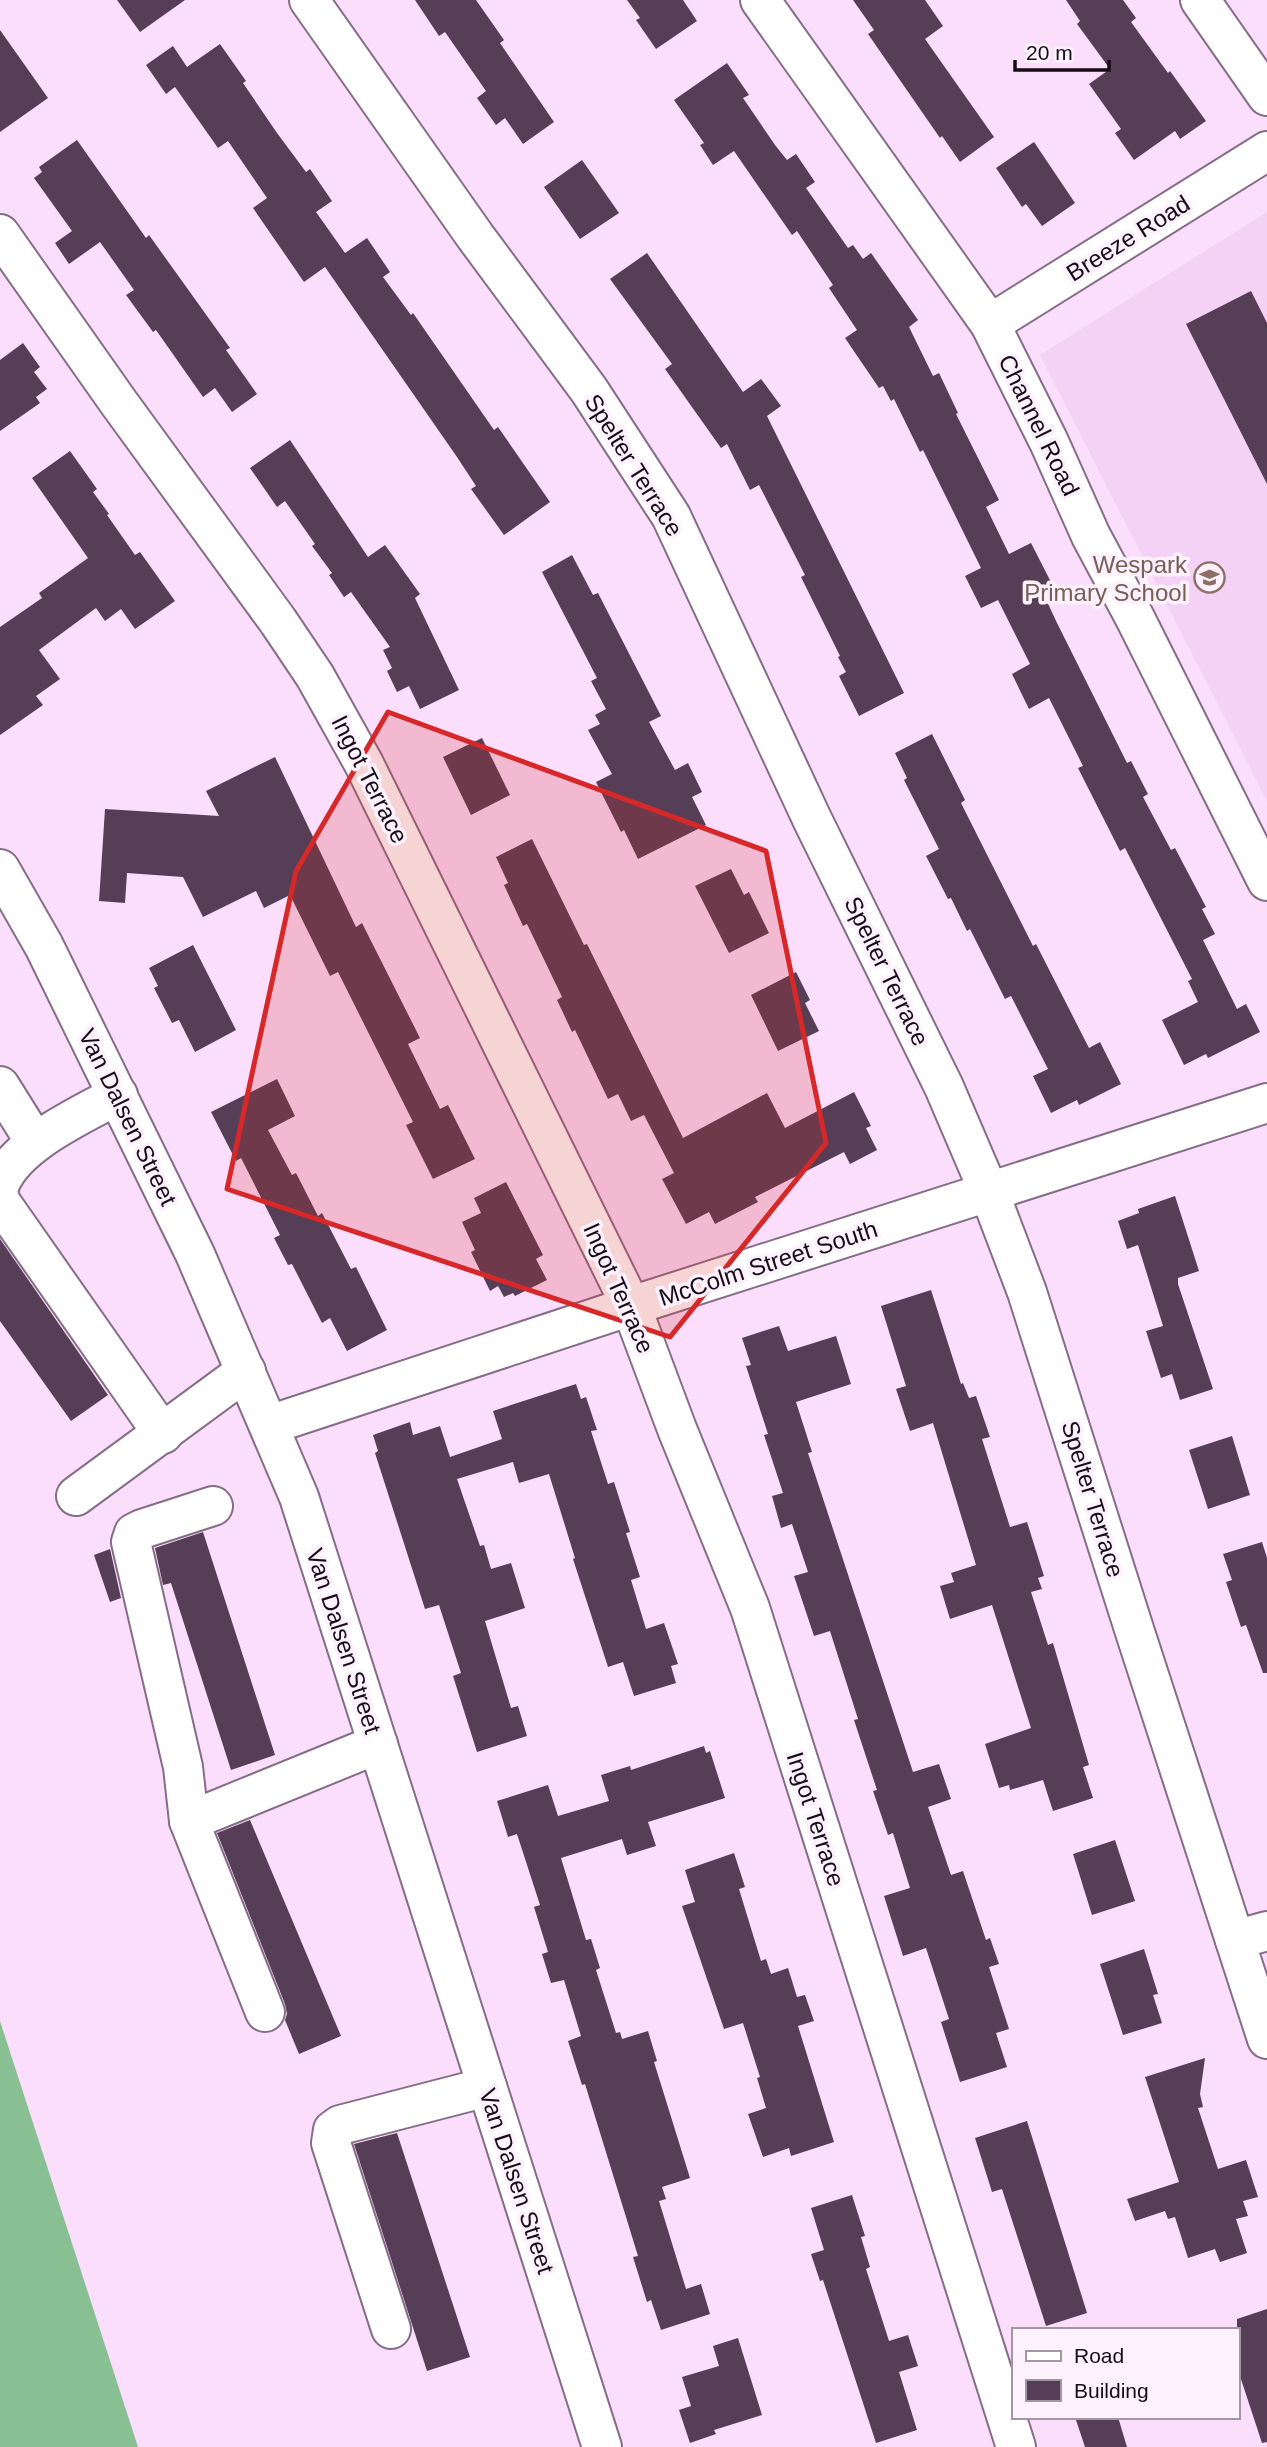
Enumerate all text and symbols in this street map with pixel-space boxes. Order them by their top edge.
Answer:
scale bar [1015,28,1110,72]
text: 20 m [1026,41,1073,64]
street label: Breeze Road [1061,189,1195,287]
street label: Channel Road [993,350,1085,500]
street label: Spelter Terrace [580,389,688,541]
place label: Wespark Primary School [1024,551,1188,606]
school or university icon: Wespark Primary School [1193,561,1227,595]
street label: Ingot Terrace [326,711,414,847]
street label: Spelter Terrace [839,892,935,1050]
street label: Van Dalsen Street [74,1024,183,1210]
street label: McColm Street South [655,1215,881,1311]
street label: Ingot Terrace [578,1219,660,1357]
street label: Spelter Terrace [1056,1417,1130,1581]
street label: Van Dalsen Street [301,1545,387,1737]
street label: Ingot Terrace [782,1748,850,1890]
street label: Van Dalsen Street [474,2085,560,2277]
legend [1012,2328,1239,2419]
text: Road [1074,2344,1124,2367]
text: Building [1074,2379,1149,2402]

